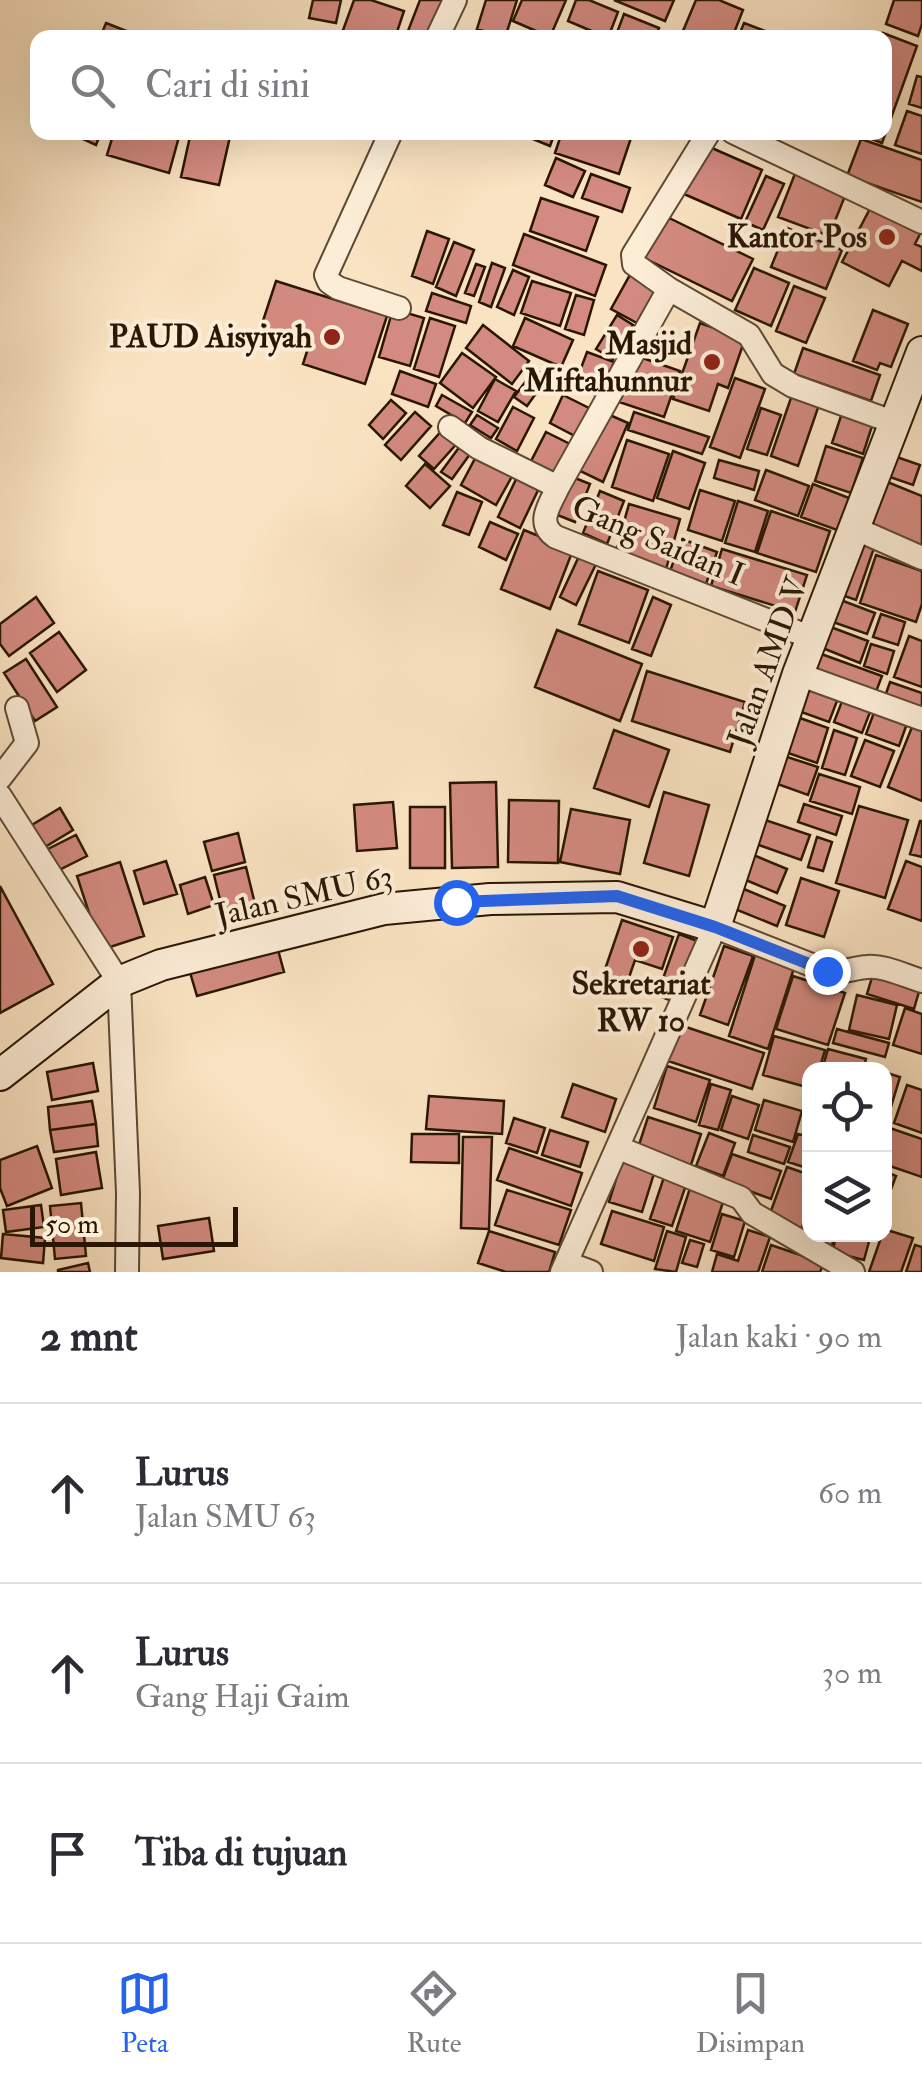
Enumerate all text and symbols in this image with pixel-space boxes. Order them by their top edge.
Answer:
search box [30,30,892,140]
icon: search [65,58,120,113]
text: Cari di sini [145,61,310,109]
place label: Kantor Pos [727,217,867,257]
marker: Kantor Pos [876,226,898,248]
place label: PAUD Aisyiyah [109,317,312,357]
place label: Masjid Miftahunnur [523,324,693,401]
marker: PAUD Aisyiyah [321,326,343,348]
marker: Masjid Miftahunnur [701,351,723,373]
street label: Gang Saidan I [566,487,750,595]
street label: Jalan AMD V [719,571,818,753]
street label: Jalan SMU 63 [210,856,397,936]
route start [434,880,480,926]
marker: Sekretariat RW 10 [630,938,652,960]
route end [805,949,851,995]
place label: Sekretariat RW 10 [571,964,711,1041]
map controls [802,1062,892,1242]
button: locate [802,1062,892,1152]
button: layers [802,1152,892,1242]
scale bar [30,1202,238,1246]
text: 50 m [45,1207,99,1242]
text: 2 mnt [40,1311,138,1363]
text: Jalan kaki · 90 m [676,1317,882,1357]
text: Lurus [135,1449,229,1497]
icon: ahead [40,1466,95,1521]
text: 60 m [818,1473,882,1513]
text: Jalan SMU 63 [135,1497,316,1537]
text: Lurus [135,1629,229,1677]
icon: ahead [40,1646,95,1701]
text: 30 m [822,1653,882,1693]
text: Gang Haji Gaim [135,1677,349,1717]
icon: arrive [40,1826,95,1881]
text: Tiba di tujuan [135,1829,347,1877]
tab: Peta [117,1966,172,2061]
tab: Rute [406,1966,461,2061]
tab: Disimpan [696,1966,805,2061]

